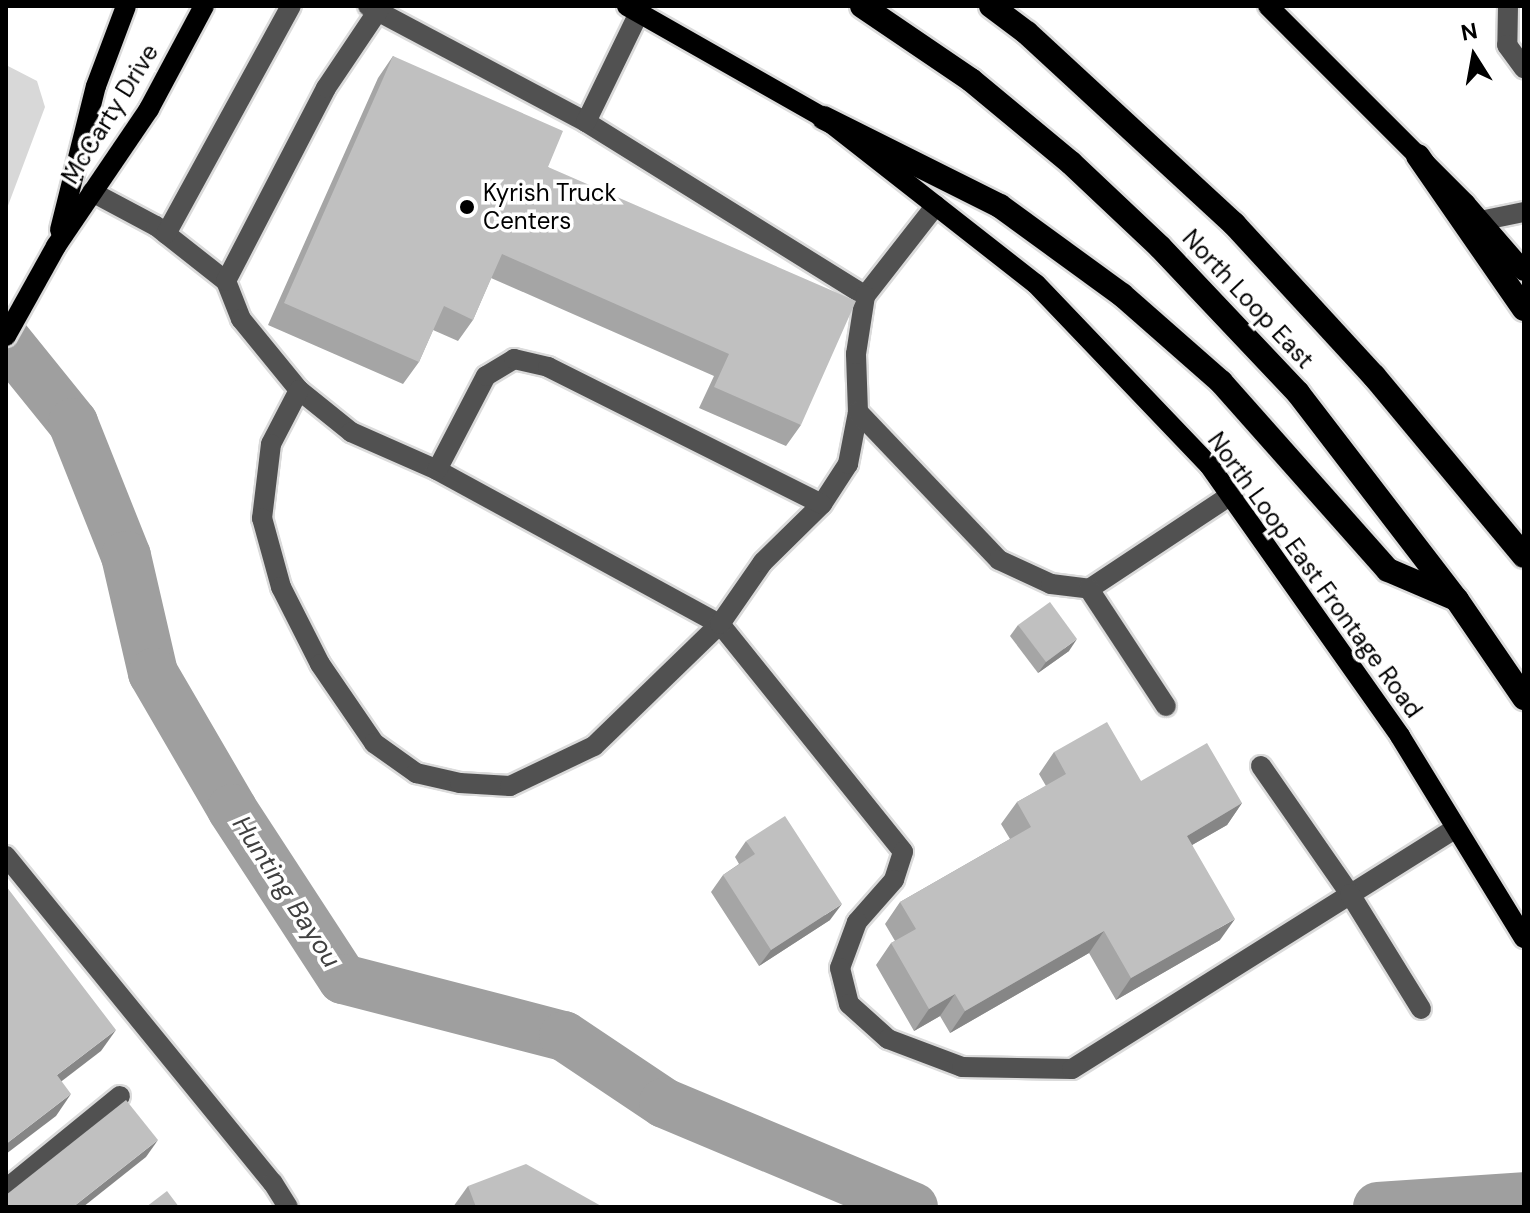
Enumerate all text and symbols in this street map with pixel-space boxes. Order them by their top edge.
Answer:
north arrow [1434,16,1514,96]
text: N [1459,16,1480,48]
street label: McCarty Drive [56,39,164,189]
place label: Kyrish Truck Centers [483,179,617,235]
marker: Kyrish Truck Centers [458,198,476,216]
street label: North Loop East [1176,224,1320,374]
street label: North Loop East Frontage Road [1202,427,1428,723]
water label: Hunting Bayou [225,810,347,974]

